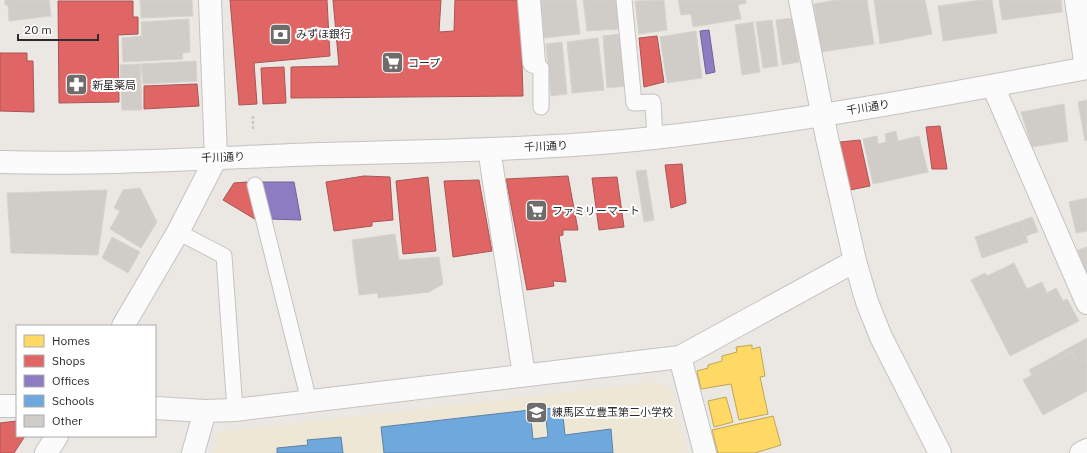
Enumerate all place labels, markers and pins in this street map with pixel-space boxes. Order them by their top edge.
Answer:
bank icon: みずほ銀行 [267,21,293,47]
place label: みずほ銀行 [296,27,351,41]
supermarket icon: コープ [380,50,406,76]
place label: コープ [408,56,440,70]
pharmacy icon: 新星薬局 [64,72,90,98]
place label: 新星薬局 [92,78,136,92]
supermarket icon: ファミリーマート [524,198,550,224]
place label: ファミリーマート [552,204,640,218]
school or university icon: 練馬区立豊玉第二小学校 [524,399,550,425]
place label: 練馬区立豊玉第二小学校 [552,405,673,419]

